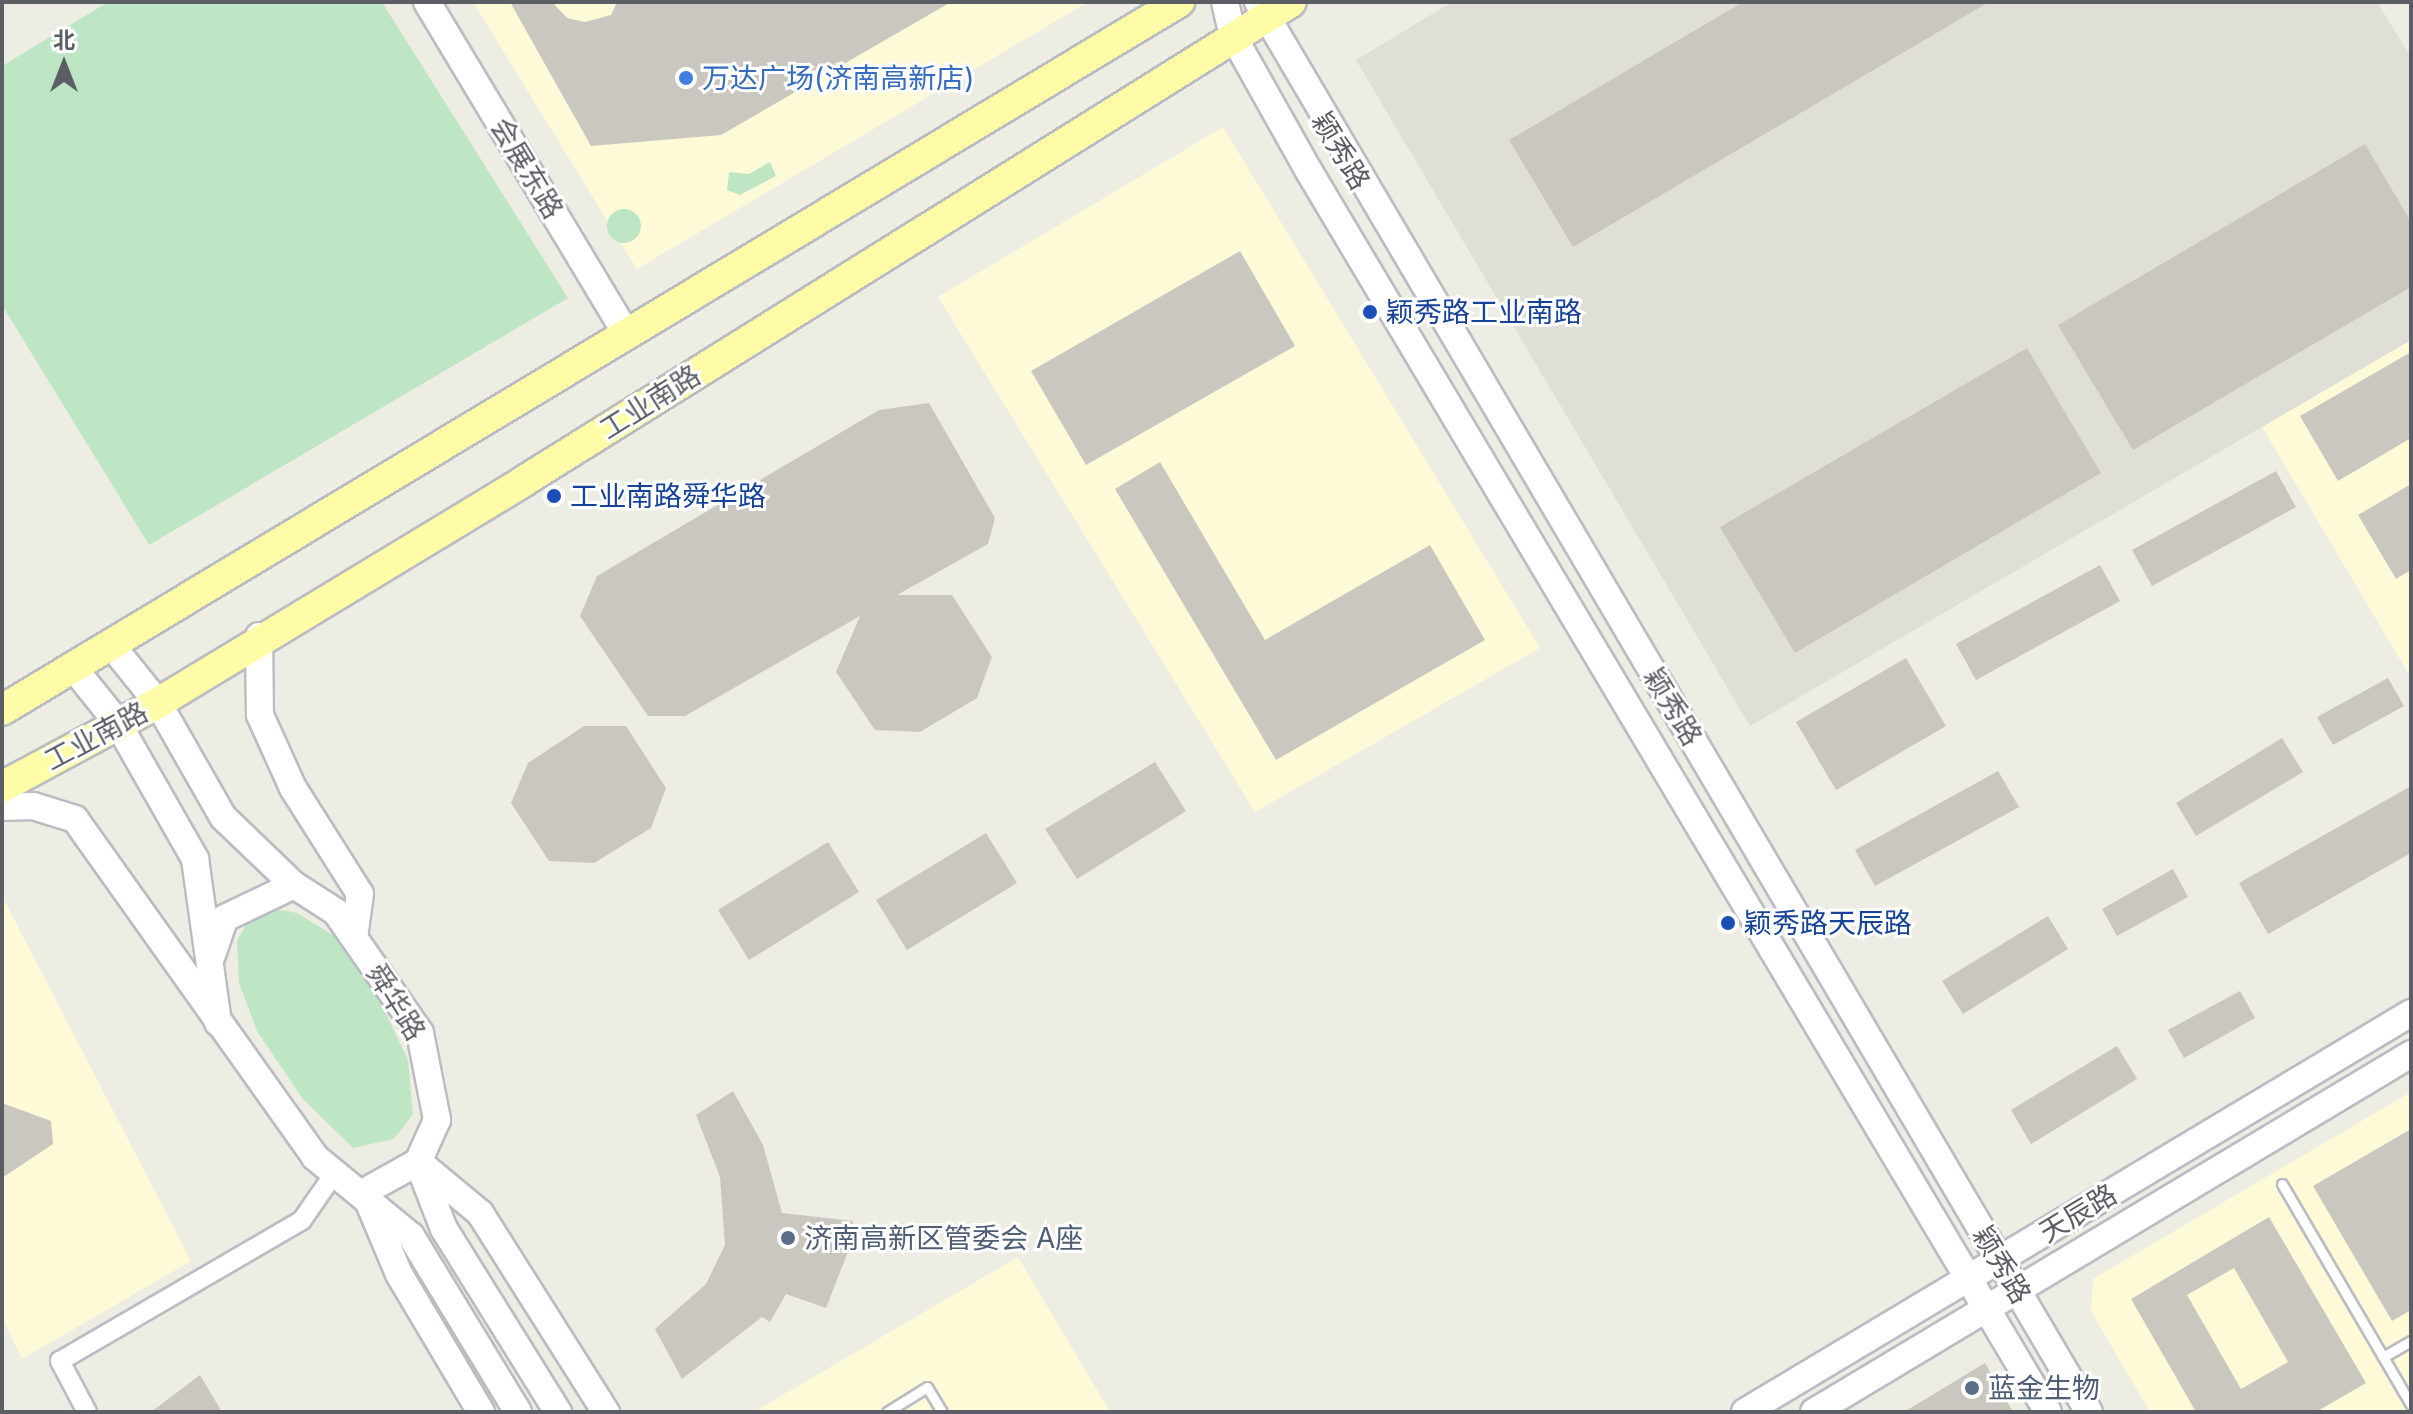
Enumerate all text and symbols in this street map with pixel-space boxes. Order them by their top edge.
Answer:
north arrow [24,24,104,104]
text: 北 [53,27,75,53]
place label: 万达广场(济南高新店) [702,61,974,95]
marker: 万达广场(济南高新店) [677,69,695,87]
street label: 颖秀路 [1305,106,1377,196]
street label: 会展东路 [484,111,570,225]
place label: 颖秀路工业南路 [1386,295,1582,329]
marker: 颖秀路工业南路 [1361,303,1379,321]
street label: 工业南路 [594,358,706,446]
place label: 工业南路舜华路 [570,479,766,513]
marker: 工业南路舜华路 [545,487,563,505]
street label: 颖秀路 [1637,662,1709,752]
street label: 工业南路 [39,695,153,777]
place label: 颖秀路天辰路 [1744,906,1912,940]
marker: 颖秀路天辰路 [1719,914,1737,932]
street label: 舜华路 [359,957,433,1047]
street label: 天辰路 [2033,1177,2123,1249]
street label: 颖秀路 [1966,1220,2038,1310]
place label: 济南高新区管委会 A座 [804,1221,1083,1255]
marker: 济南高新区管委会 A座 [779,1229,797,1247]
place label: 蓝金生物 [1988,1371,2100,1405]
marker: 蓝金生物 [1963,1379,1981,1397]

